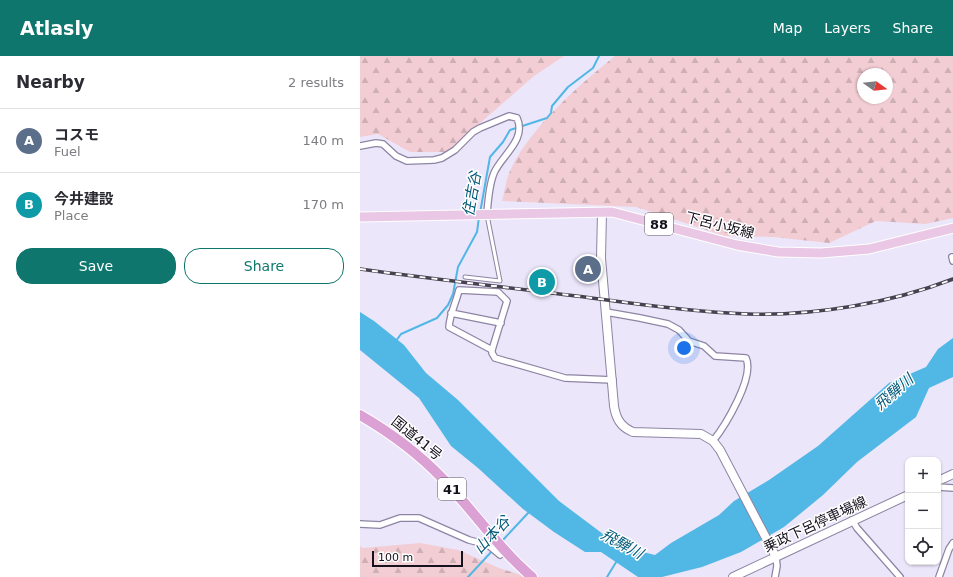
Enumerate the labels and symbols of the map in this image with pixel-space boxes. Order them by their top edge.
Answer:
north arrow [857,68,893,104]
water label: 住吉谷 [459,168,485,218]
street label: 下呂小坂線 [684,209,756,241]
road number: 88 [645,213,673,235]
pin: A [575,254,601,284]
pin: B [529,267,555,297]
your location [674,338,694,358]
water label: 飛騨川 [871,369,918,414]
street label: 国道41号 [389,413,445,463]
road number: 41 [438,478,466,500]
street label: 乗政下呂停車場線 [761,493,869,555]
water label: 山本谷 [470,511,515,558]
water label: 飛騨川 [598,525,648,564]
scale bar [372,549,463,568]

